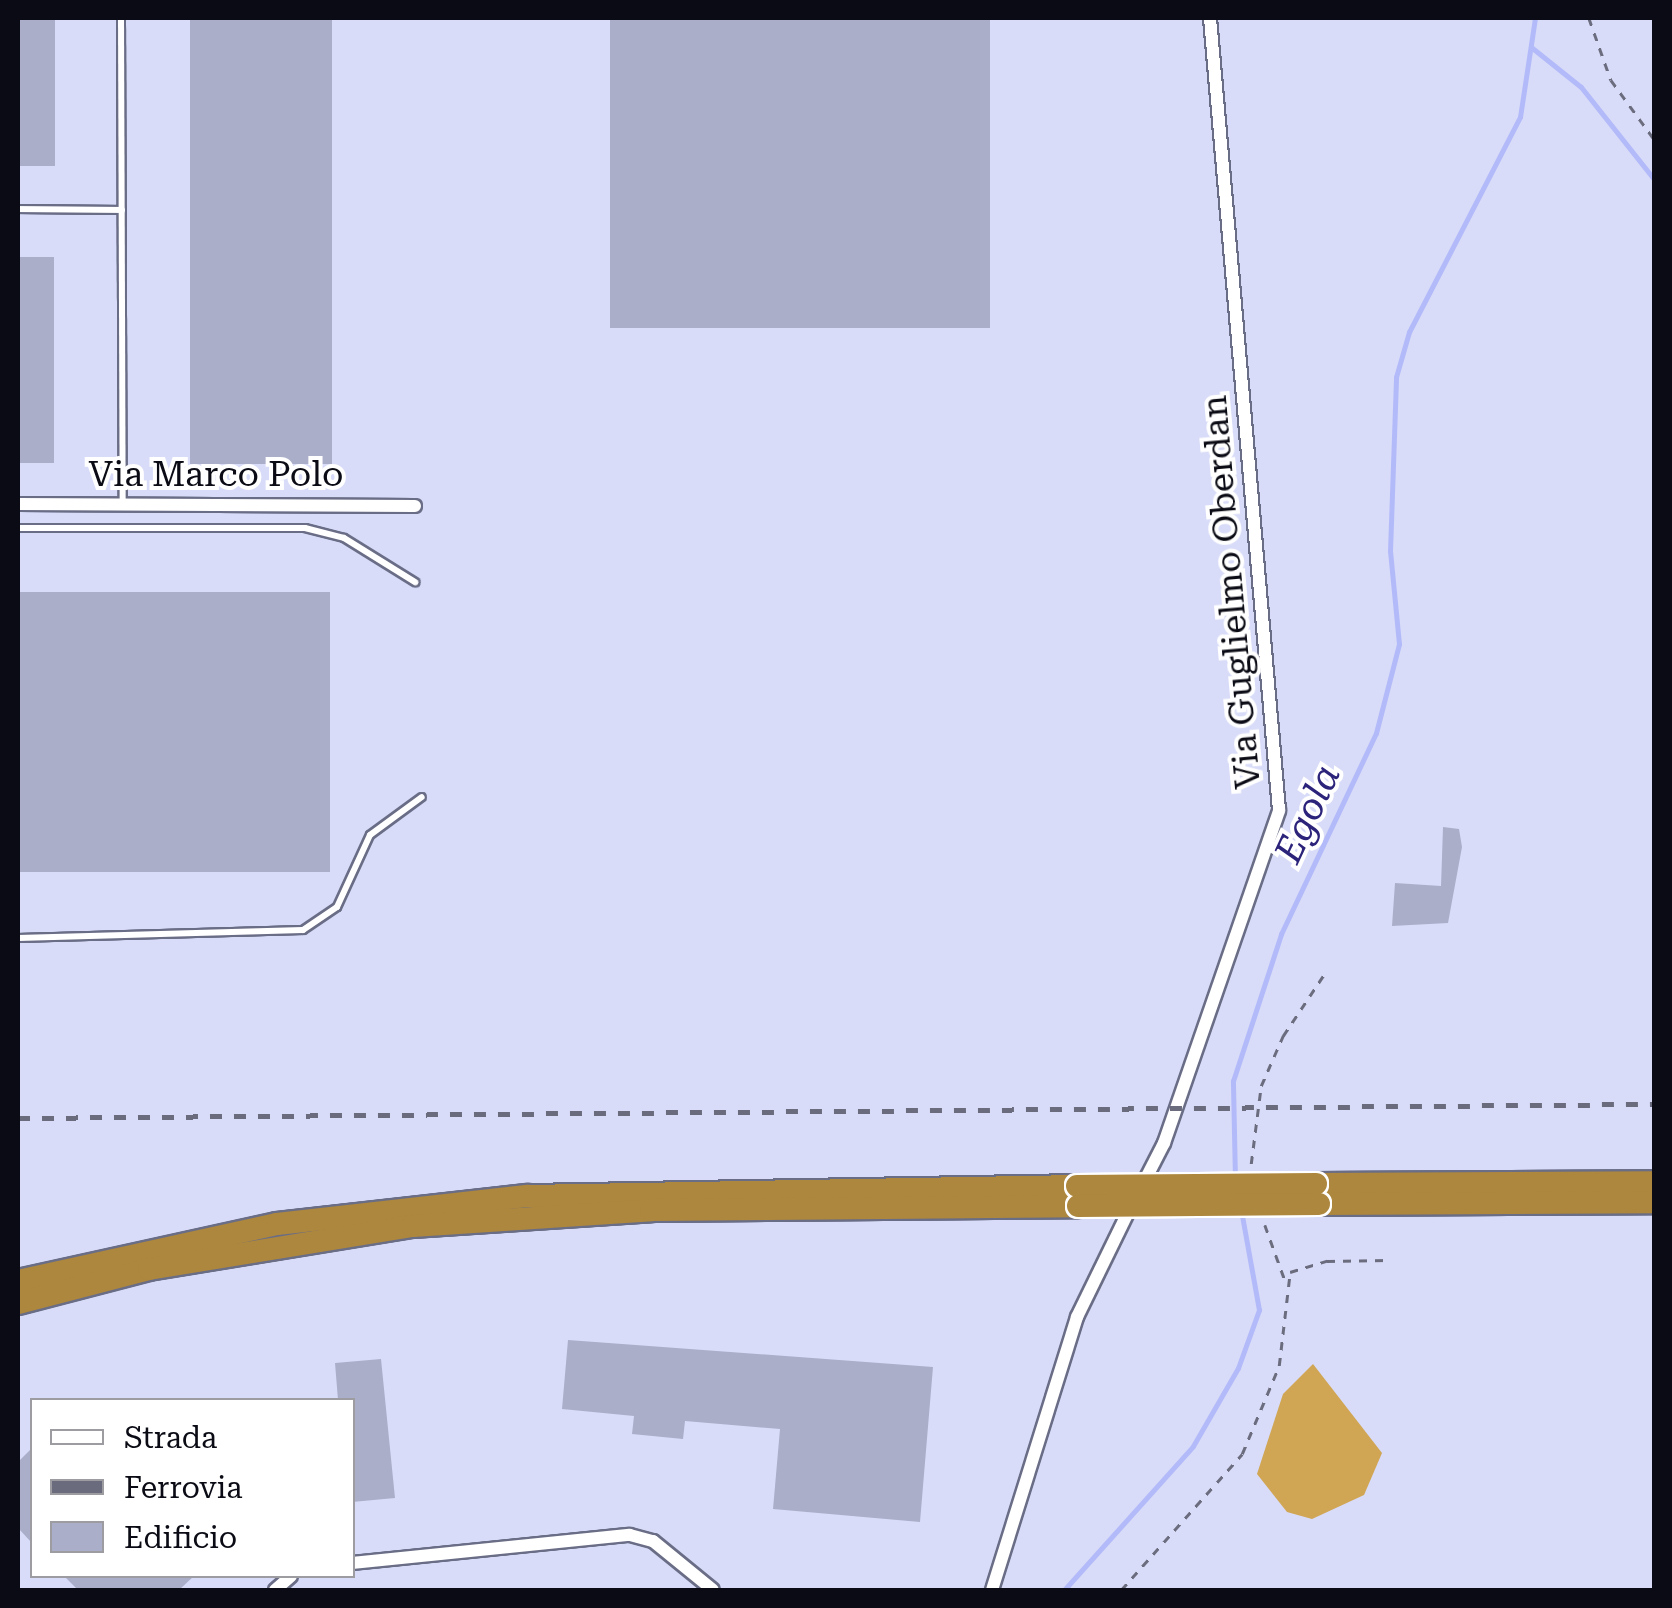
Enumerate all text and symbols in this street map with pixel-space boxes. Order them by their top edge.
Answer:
street label: Via Guglielmo Oberdan [1194,394,1270,790]
street label: Via Marco Polo [89,454,343,496]
water label: Egola [1266,758,1350,870]
legend [30,1398,355,1578]
text: Strada [124,1420,217,1455]
text: Ferrovia [124,1470,243,1505]
text: Edificio [124,1520,237,1555]

